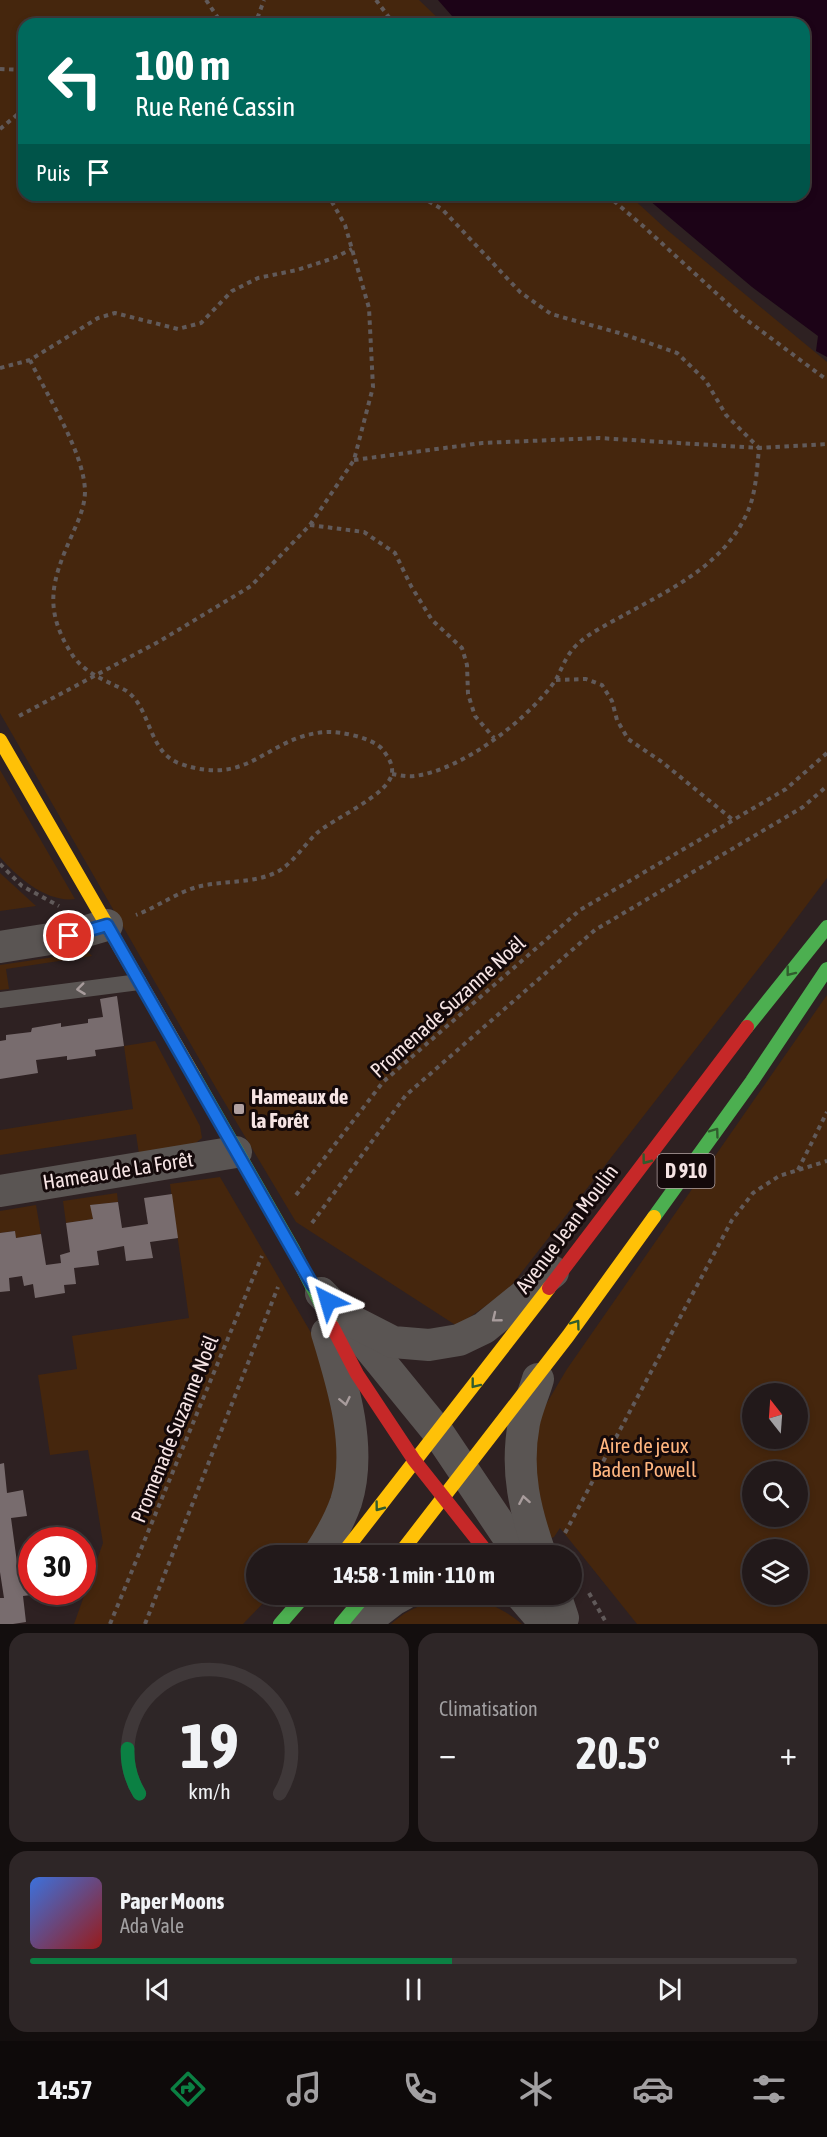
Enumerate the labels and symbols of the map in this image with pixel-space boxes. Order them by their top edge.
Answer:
pin [43,910,94,961]
street label: Promenade Suzanne Noël [365,930,530,1082]
one-way arrow [786,965,797,976]
one-way arrow [77,983,86,995]
place label: Hameaux de la Forêt [251,1084,348,1132]
marker: Hameaux de la Forêt [232,1102,246,1116]
one-way arrow [708,1127,719,1138]
street label: Hameau de La Forêt [41,1146,195,1194]
one-way arrow [642,1154,653,1165]
road number: D 910 [658,1154,714,1188]
street label: Avenue Jean Moulin [510,1159,622,1297]
position arrow [296,1269,360,1333]
one-way arrow [492,1310,503,1321]
one-way arrow [569,1319,580,1330]
street label: Promenade Suzanne Noël [126,1331,223,1526]
one-way arrow [471,1377,482,1388]
north arrow [742,1383,808,1449]
one-way arrow [337,1395,350,1405]
park label: Aire de jeux Baden Powell [592,1433,697,1481]
one-way arrow [519,1495,531,1504]
one-way arrow [376,1500,387,1511]
speed limit sign: 30 [18,1527,96,1605]

